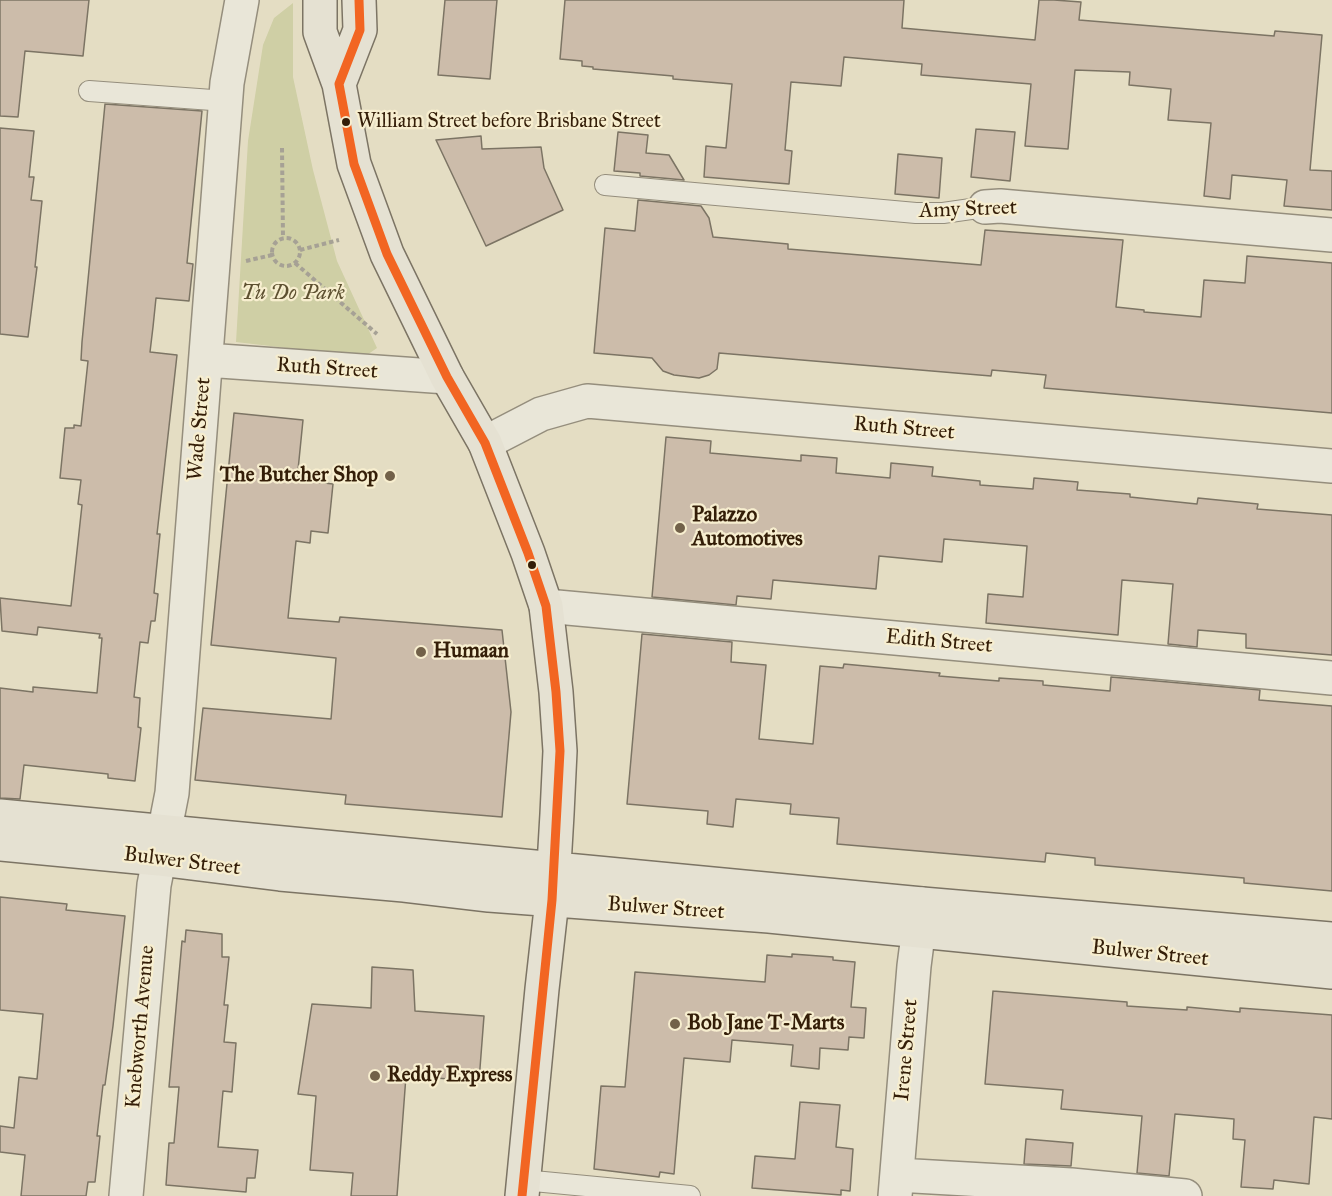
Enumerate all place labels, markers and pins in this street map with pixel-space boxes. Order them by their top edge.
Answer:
place label: William Street before Brisbane Street [357,110,661,134]
marker: William Street before Brisbane Street [340,116,352,128]
place label: The Butcher Shop [220,463,378,489]
marker: The Butcher Shop [383,469,397,483]
place label: Palazzo Automotives [692,503,803,553]
marker: Palazzo Automotives [673,521,687,535]
unlabelled marker [526,559,538,571]
place label: Humaan [433,639,509,665]
marker: Humaan [414,645,428,659]
place label: Bob Jane T-Marts [687,1011,844,1037]
marker: Bob Jane T-Marts [668,1017,682,1031]
place label: Reddy Express [387,1063,512,1089]
marker: Reddy Express [368,1069,382,1083]

